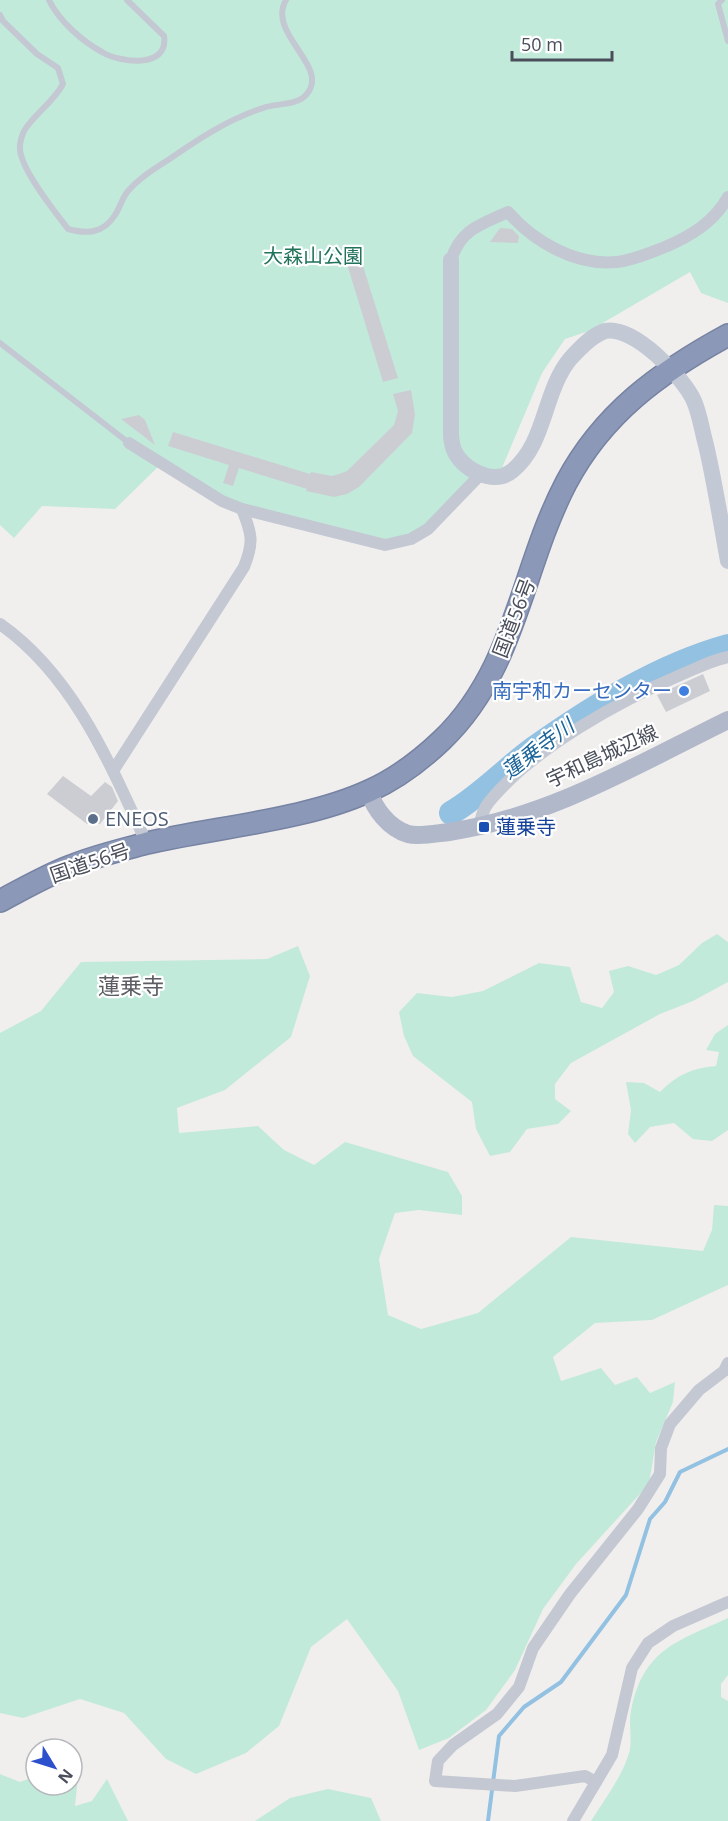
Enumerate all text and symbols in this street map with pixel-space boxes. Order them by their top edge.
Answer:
scale bar [512,24,612,62]
text: 50 m [521,32,563,56]
park label: 大森山公園 [263,242,363,269]
street label: 国道56号 [486,574,541,661]
place label: 南宇和カーセンター [492,677,672,704]
marker: 南宇和カーセンター [677,684,691,698]
water label: 蓮乗寺川 [495,711,581,785]
street label: 宇和島城辺線 [542,718,662,793]
place label: ENEOS [105,805,169,832]
marker: ENEOS [86,812,100,826]
place label: 蓮乗寺 [496,813,556,840]
marker: 蓮乗寺 [477,820,491,834]
street label: 国道56号 [46,836,133,889]
district label: 蓮乗寺 [98,970,164,1000]
north arrow [24,1737,84,1797]
text: N [53,1764,78,1788]

